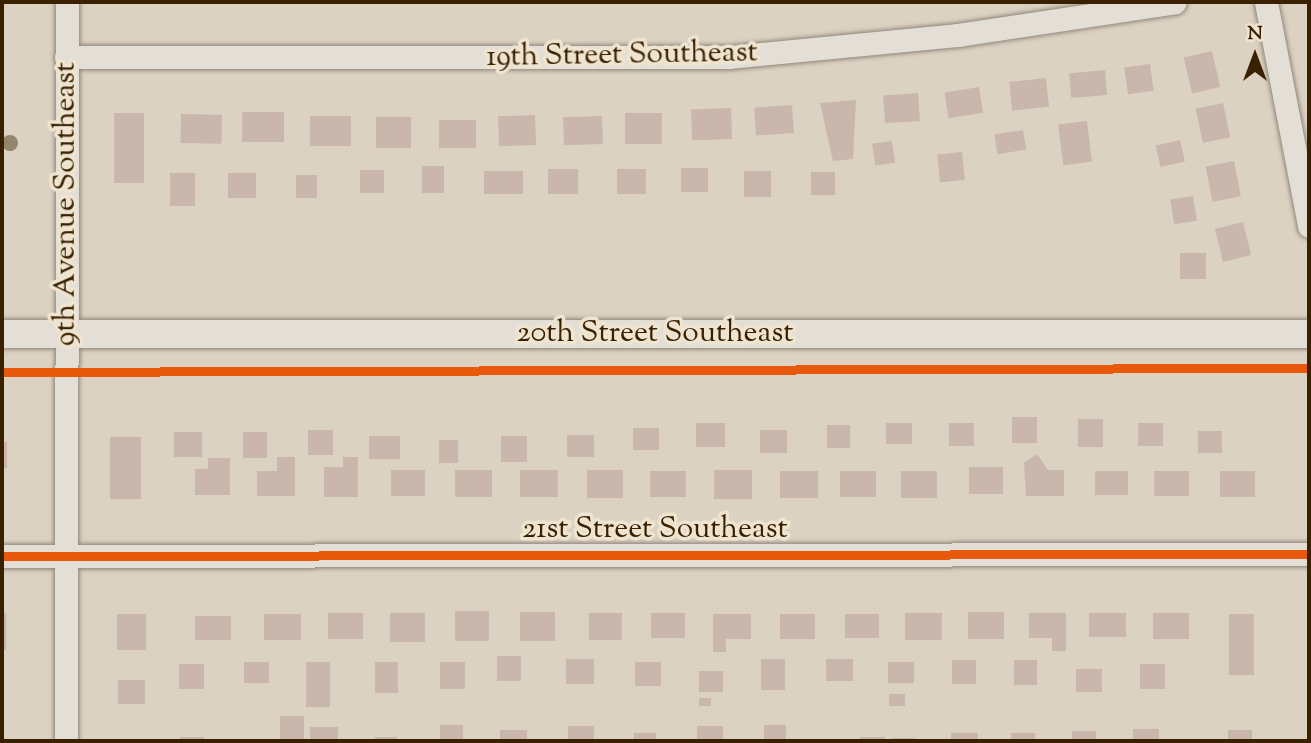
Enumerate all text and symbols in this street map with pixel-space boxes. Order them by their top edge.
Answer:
north arrow [1220,21,1290,91]
text: N [1247,21,1263,48]
street label: 19th Street Southeast [486,36,758,76]
street label: 9th Avenue Southeast [49,62,85,346]
street label: 20th Street Southeast [517,316,793,352]
street label: 21st Street Southeast [522,512,788,548]

